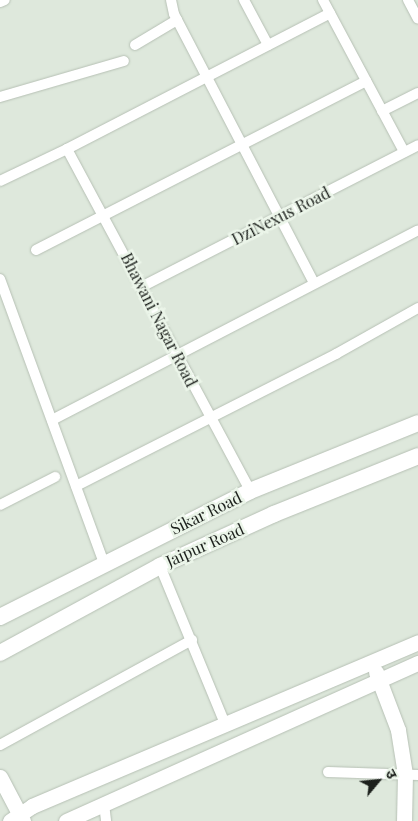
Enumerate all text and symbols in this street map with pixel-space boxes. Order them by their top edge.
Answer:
street label: DziNexus Road [229,183,333,249]
street label: Bhawani Nagar Road [117,250,201,390]
street label: Sikar Road [167,487,245,539]
street label: Jaipur Road [163,519,247,571]
north arrow [353,756,403,806]
text: उ [381,766,402,782]

